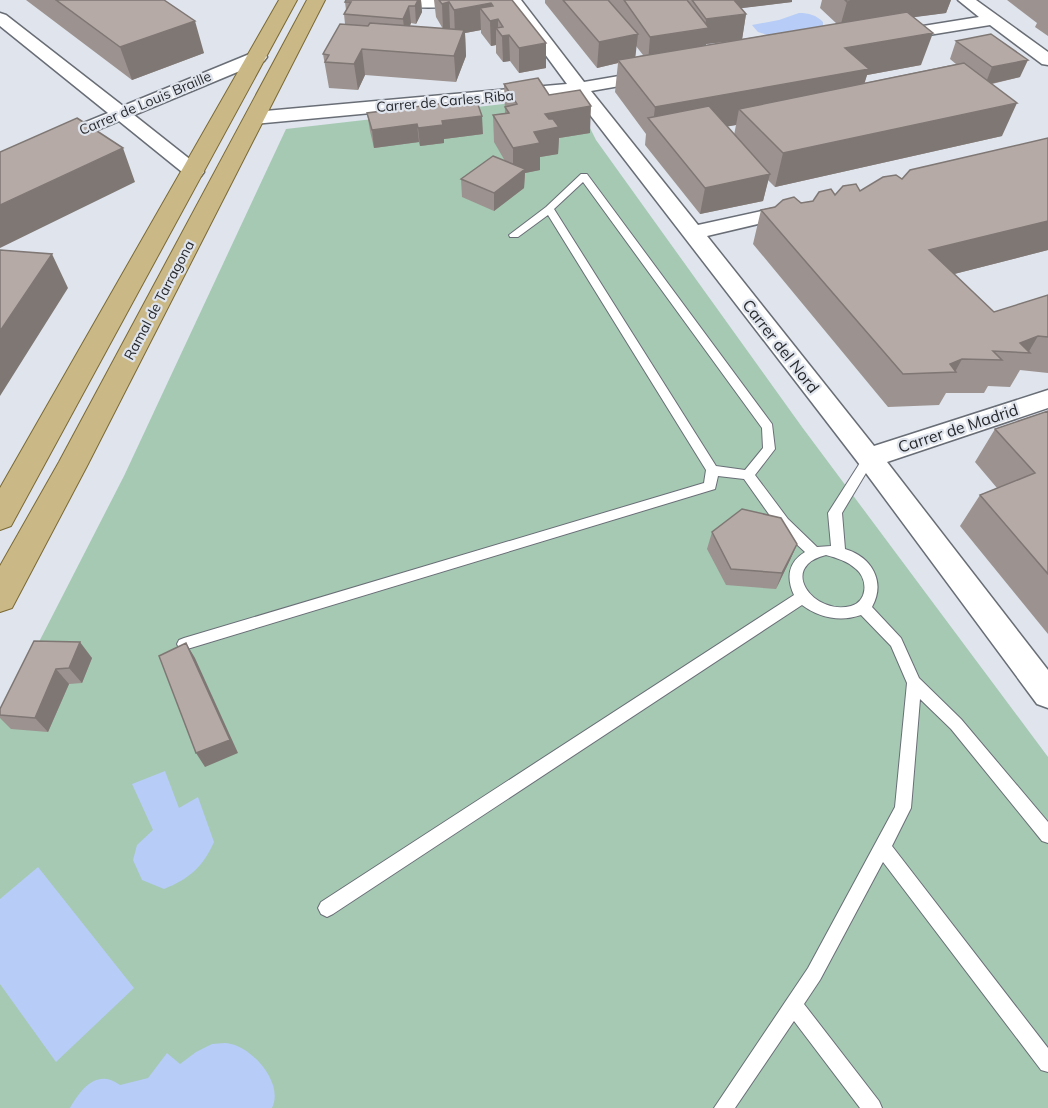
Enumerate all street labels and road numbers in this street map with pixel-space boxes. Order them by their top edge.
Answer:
street label: Carrer de Louis Braille [76,67,214,139]
street label: Carrer de Carles Riba [375,86,515,116]
street label: Ramal de Tarragona [120,237,198,363]
street label: Carrer del Nord [738,295,824,397]
street label: Carrer de Madrid [895,399,1021,457]

